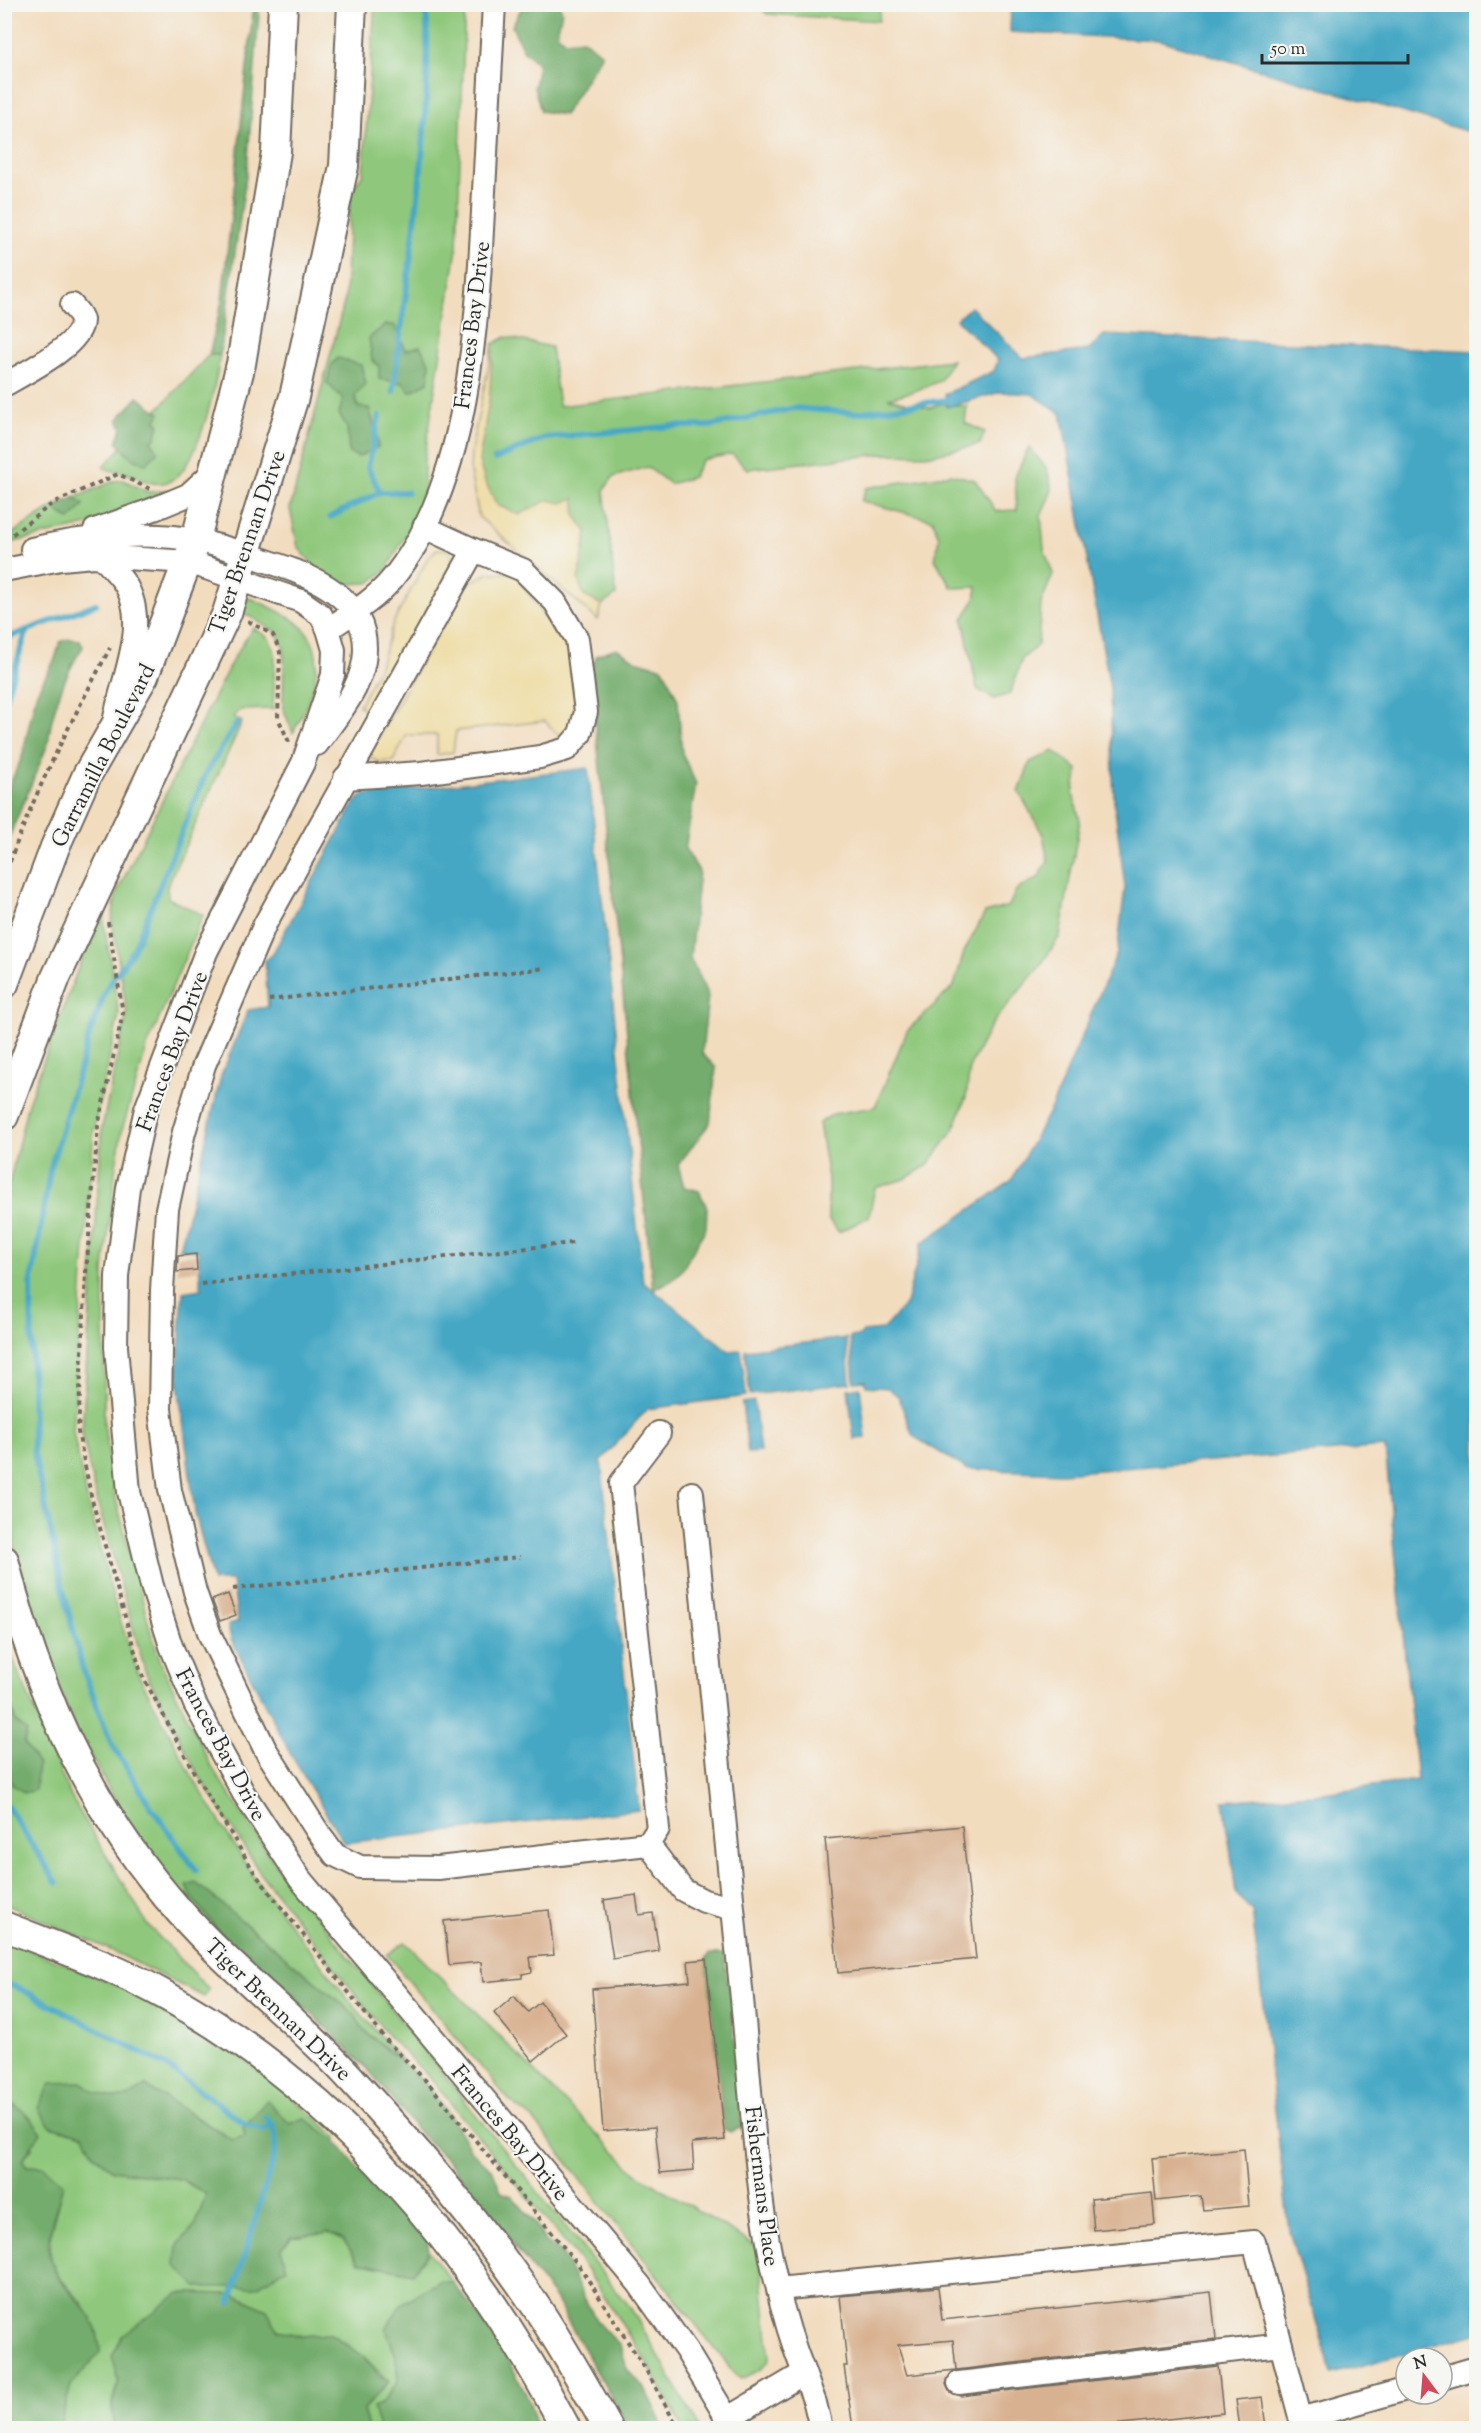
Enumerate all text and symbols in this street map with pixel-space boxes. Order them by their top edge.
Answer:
scale bar [1262,27,1408,65]
text: 50 m [1270,37,1306,63]
street label: Frances Bay Drive [448,240,500,411]
street label: Tiger Brennan Drive [202,446,295,640]
street label: Garramilla Boulevard [44,659,165,854]
street label: Frances Bay Drive [130,967,218,1137]
street label: Frances Bay Drive [166,1663,273,1827]
street label: Tiger Brennan Drive [196,1932,358,2090]
street label: Frances Bay Drive [442,2059,575,2209]
street label: Fishermans Place [734,2104,786,2268]
north arrow [1394,2346,1454,2406]
text: N [1411,2351,1430,2377]

